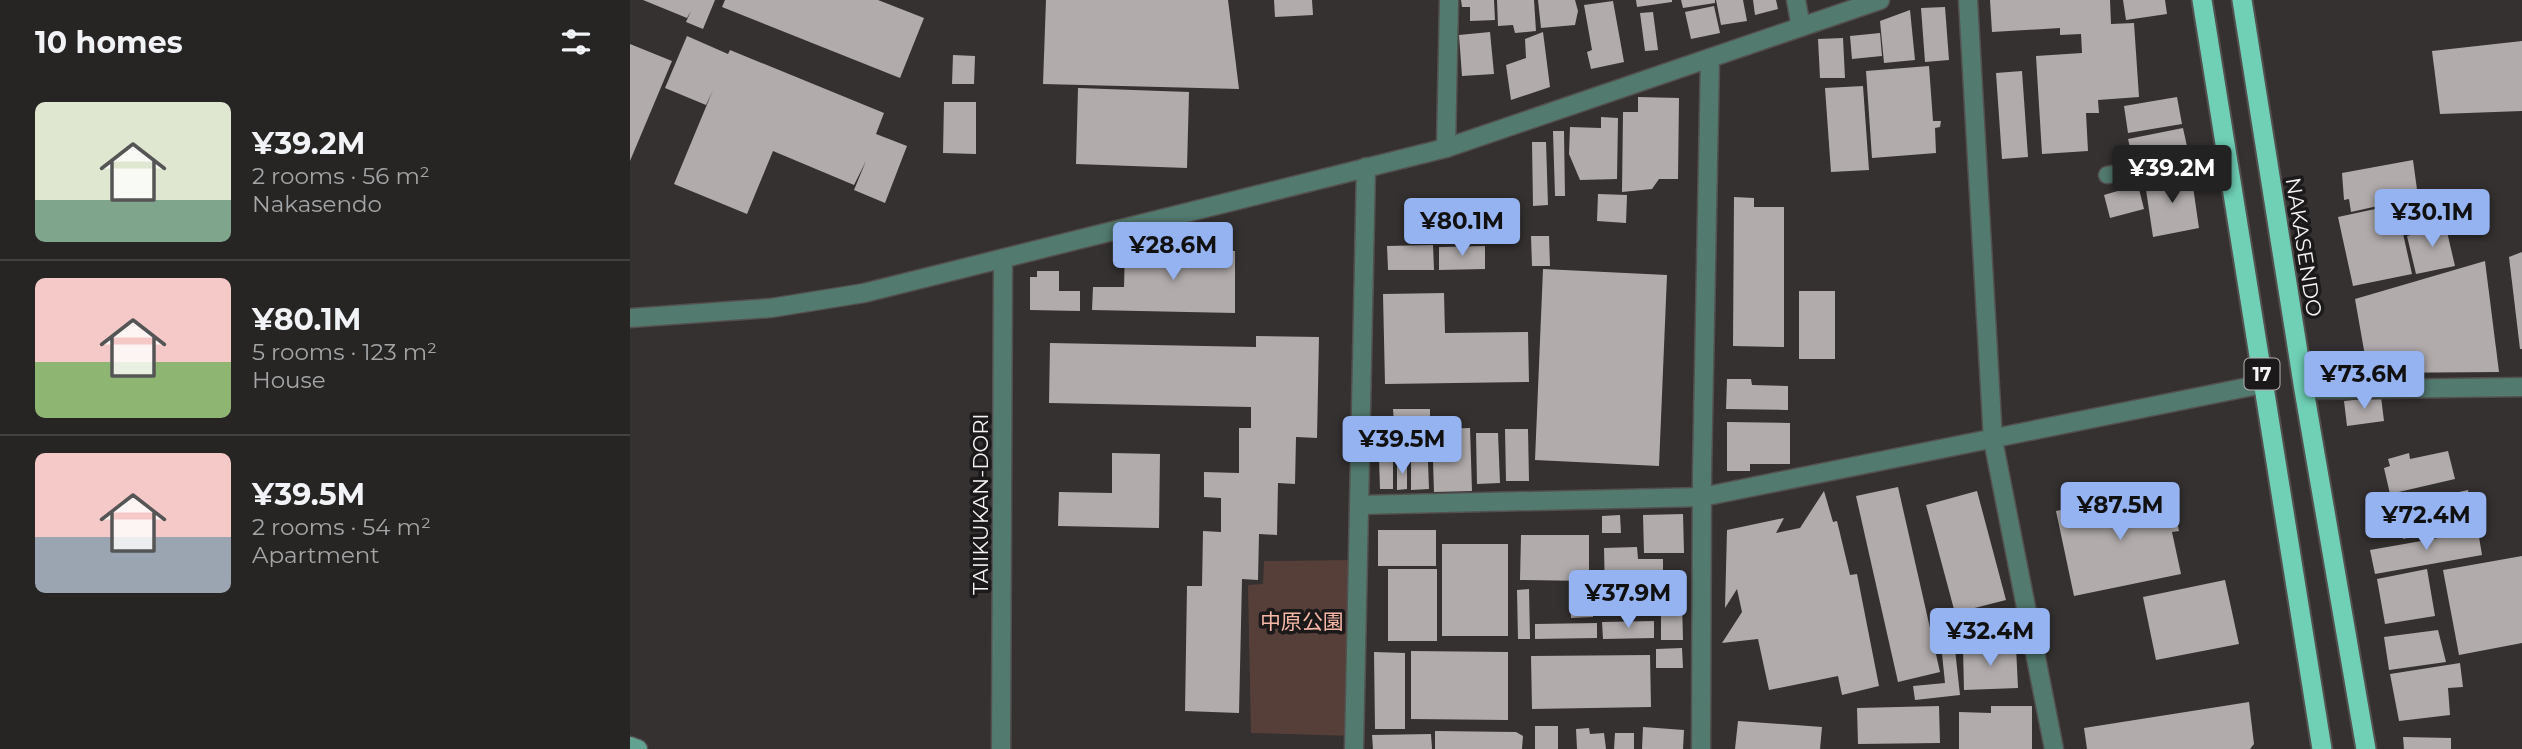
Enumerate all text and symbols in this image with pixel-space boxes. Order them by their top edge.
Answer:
icon: filters [557,23,595,61]
text: 10 homes [35,24,183,61]
text: ¥39.2M [252,125,365,162]
icon: home [91,130,175,214]
pin: ¥39.2M [2115,146,2229,205]
text: ¥39.2M [2129,154,2215,182]
text: 2 rooms · 56 m² [252,162,430,190]
street label: NAKASENDO [2281,176,2327,318]
text: Nakasendo [252,190,382,218]
pin: ¥30.1M [2375,190,2489,249]
pin: ¥80.1M [1405,198,1519,258]
text: ¥30.1M [2391,198,2473,226]
text: ¥80.1M [1420,207,1504,235]
pin: ¥28.6M [1116,222,1230,282]
text: ¥28.6M [1129,231,1217,259]
text: ¥80.1M [252,301,361,338]
icon: home [91,306,175,390]
text: 5 rooms · 123 m² [252,338,437,366]
pin: ¥73.6M [2307,352,2421,411]
road number: 17 [2244,358,2280,390]
text: ¥73.6M [2320,360,2408,388]
text: House [252,366,326,394]
street label: TAIIKUKAN-DORI [968,413,993,595]
pin: ¥39.5M [1345,416,1459,476]
text: ¥39.5M [1359,425,1445,453]
text: ¥39.5M [252,476,365,513]
icon: home [91,481,175,565]
pin: ¥87.5M [2063,482,2177,542]
text: ¥87.5M [2077,491,2163,519]
pin: ¥72.4M [2369,492,2483,552]
text: ¥72.4M [2381,501,2471,529]
text: 2 rooms · 54 m² [252,513,431,541]
text: Apartment [252,541,380,569]
pin: ¥37.9M [1571,570,1685,630]
text: ¥37.9M [1585,579,1671,607]
pin: ¥32.4M [1933,608,2047,668]
park label: 中原公園 [1260,609,1344,634]
text: ¥32.4M [1946,617,2034,645]

